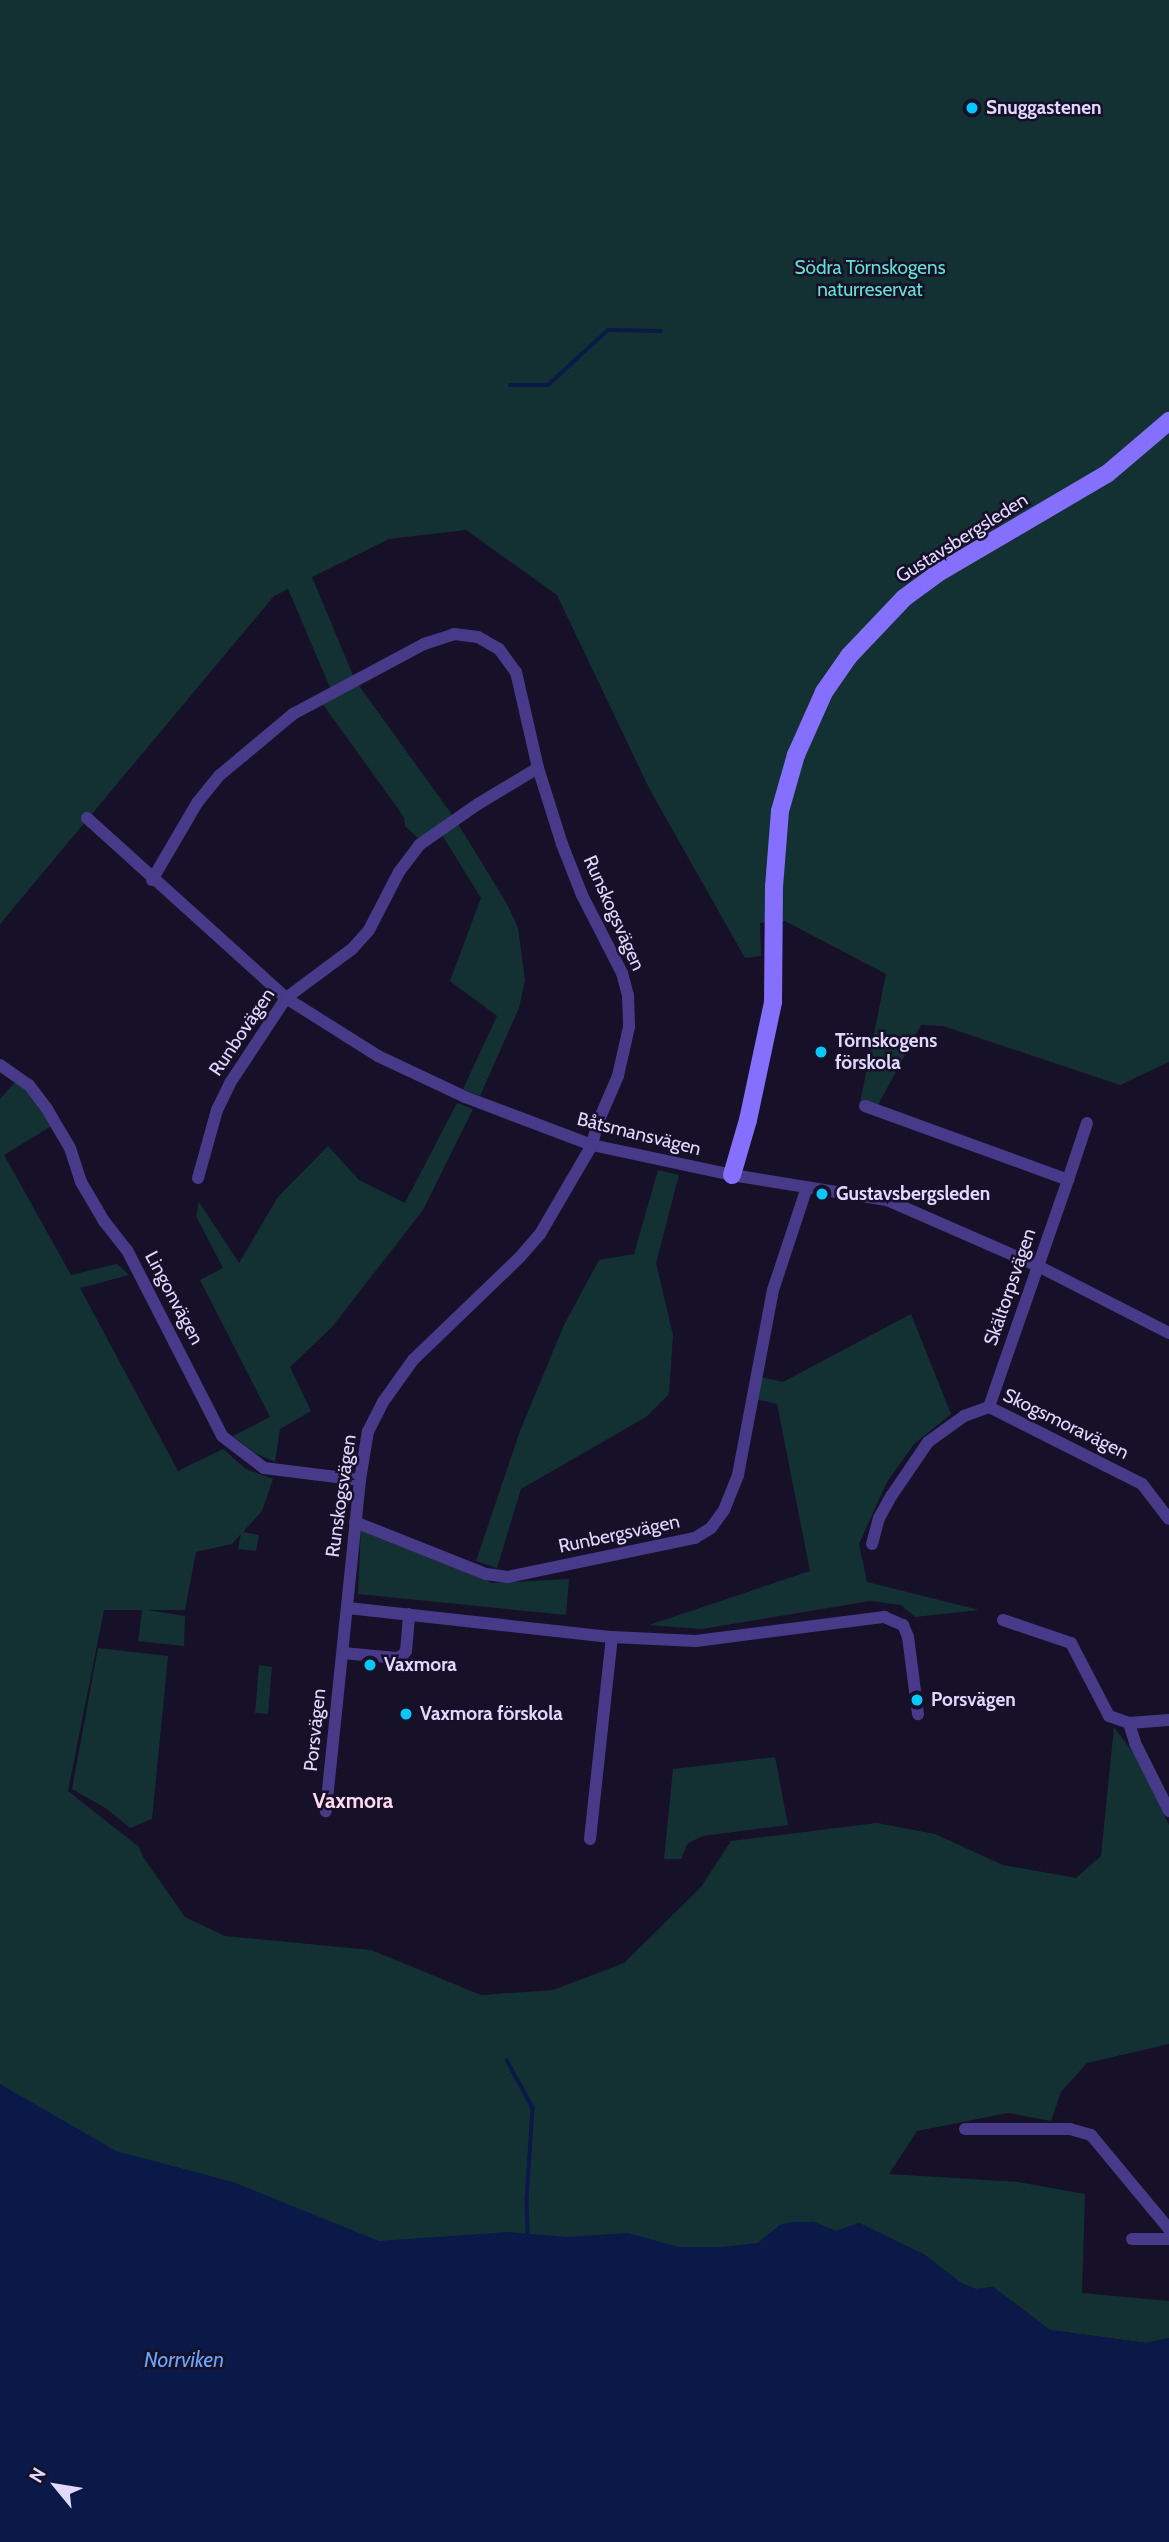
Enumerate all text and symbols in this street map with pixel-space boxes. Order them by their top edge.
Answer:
place label: Snuggastenen [986,97,1101,119]
marker: Snuggastenen [964,100,980,116]
park label: Södra Törnskogens naturreservat [794,257,946,301]
street label: Gustavsbergsleden [892,488,1032,588]
street label: Runskogsvägen [578,852,650,974]
street label: Runbovägen [204,984,280,1080]
place label: Törnskogens förskola [835,1030,937,1074]
marker: Törnskogens förskola [813,1044,829,1060]
street label: Båtsmansvägen [575,1108,703,1160]
place label: Gustavsbergsleden [836,1183,990,1205]
marker: Gustavsbergsleden [814,1186,830,1202]
street label: Skältorpsvägen [979,1225,1041,1349]
street label: Lingonvägen [140,1247,208,1349]
street label: Skogsmoravägen [1000,1384,1132,1464]
street label: Runskogsvägen [321,1433,361,1559]
street label: Runbergsvägen [556,1510,682,1558]
place label: Vaxmora [384,1654,457,1676]
marker: Vaxmora [362,1657,378,1673]
street label: Porsvägen [299,1687,331,1773]
place label: Porsvägen [931,1689,1016,1711]
marker: Porsvägen [909,1692,925,1708]
place label: Vaxmora förskola [420,1703,563,1725]
marker: Vaxmora förskola [398,1706,414,1722]
district label: Vaxmora [313,1788,393,1814]
water label: Norrviken [144,2347,224,2373]
north arrow [21,2451,91,2521]
text: N [24,2464,51,2487]

